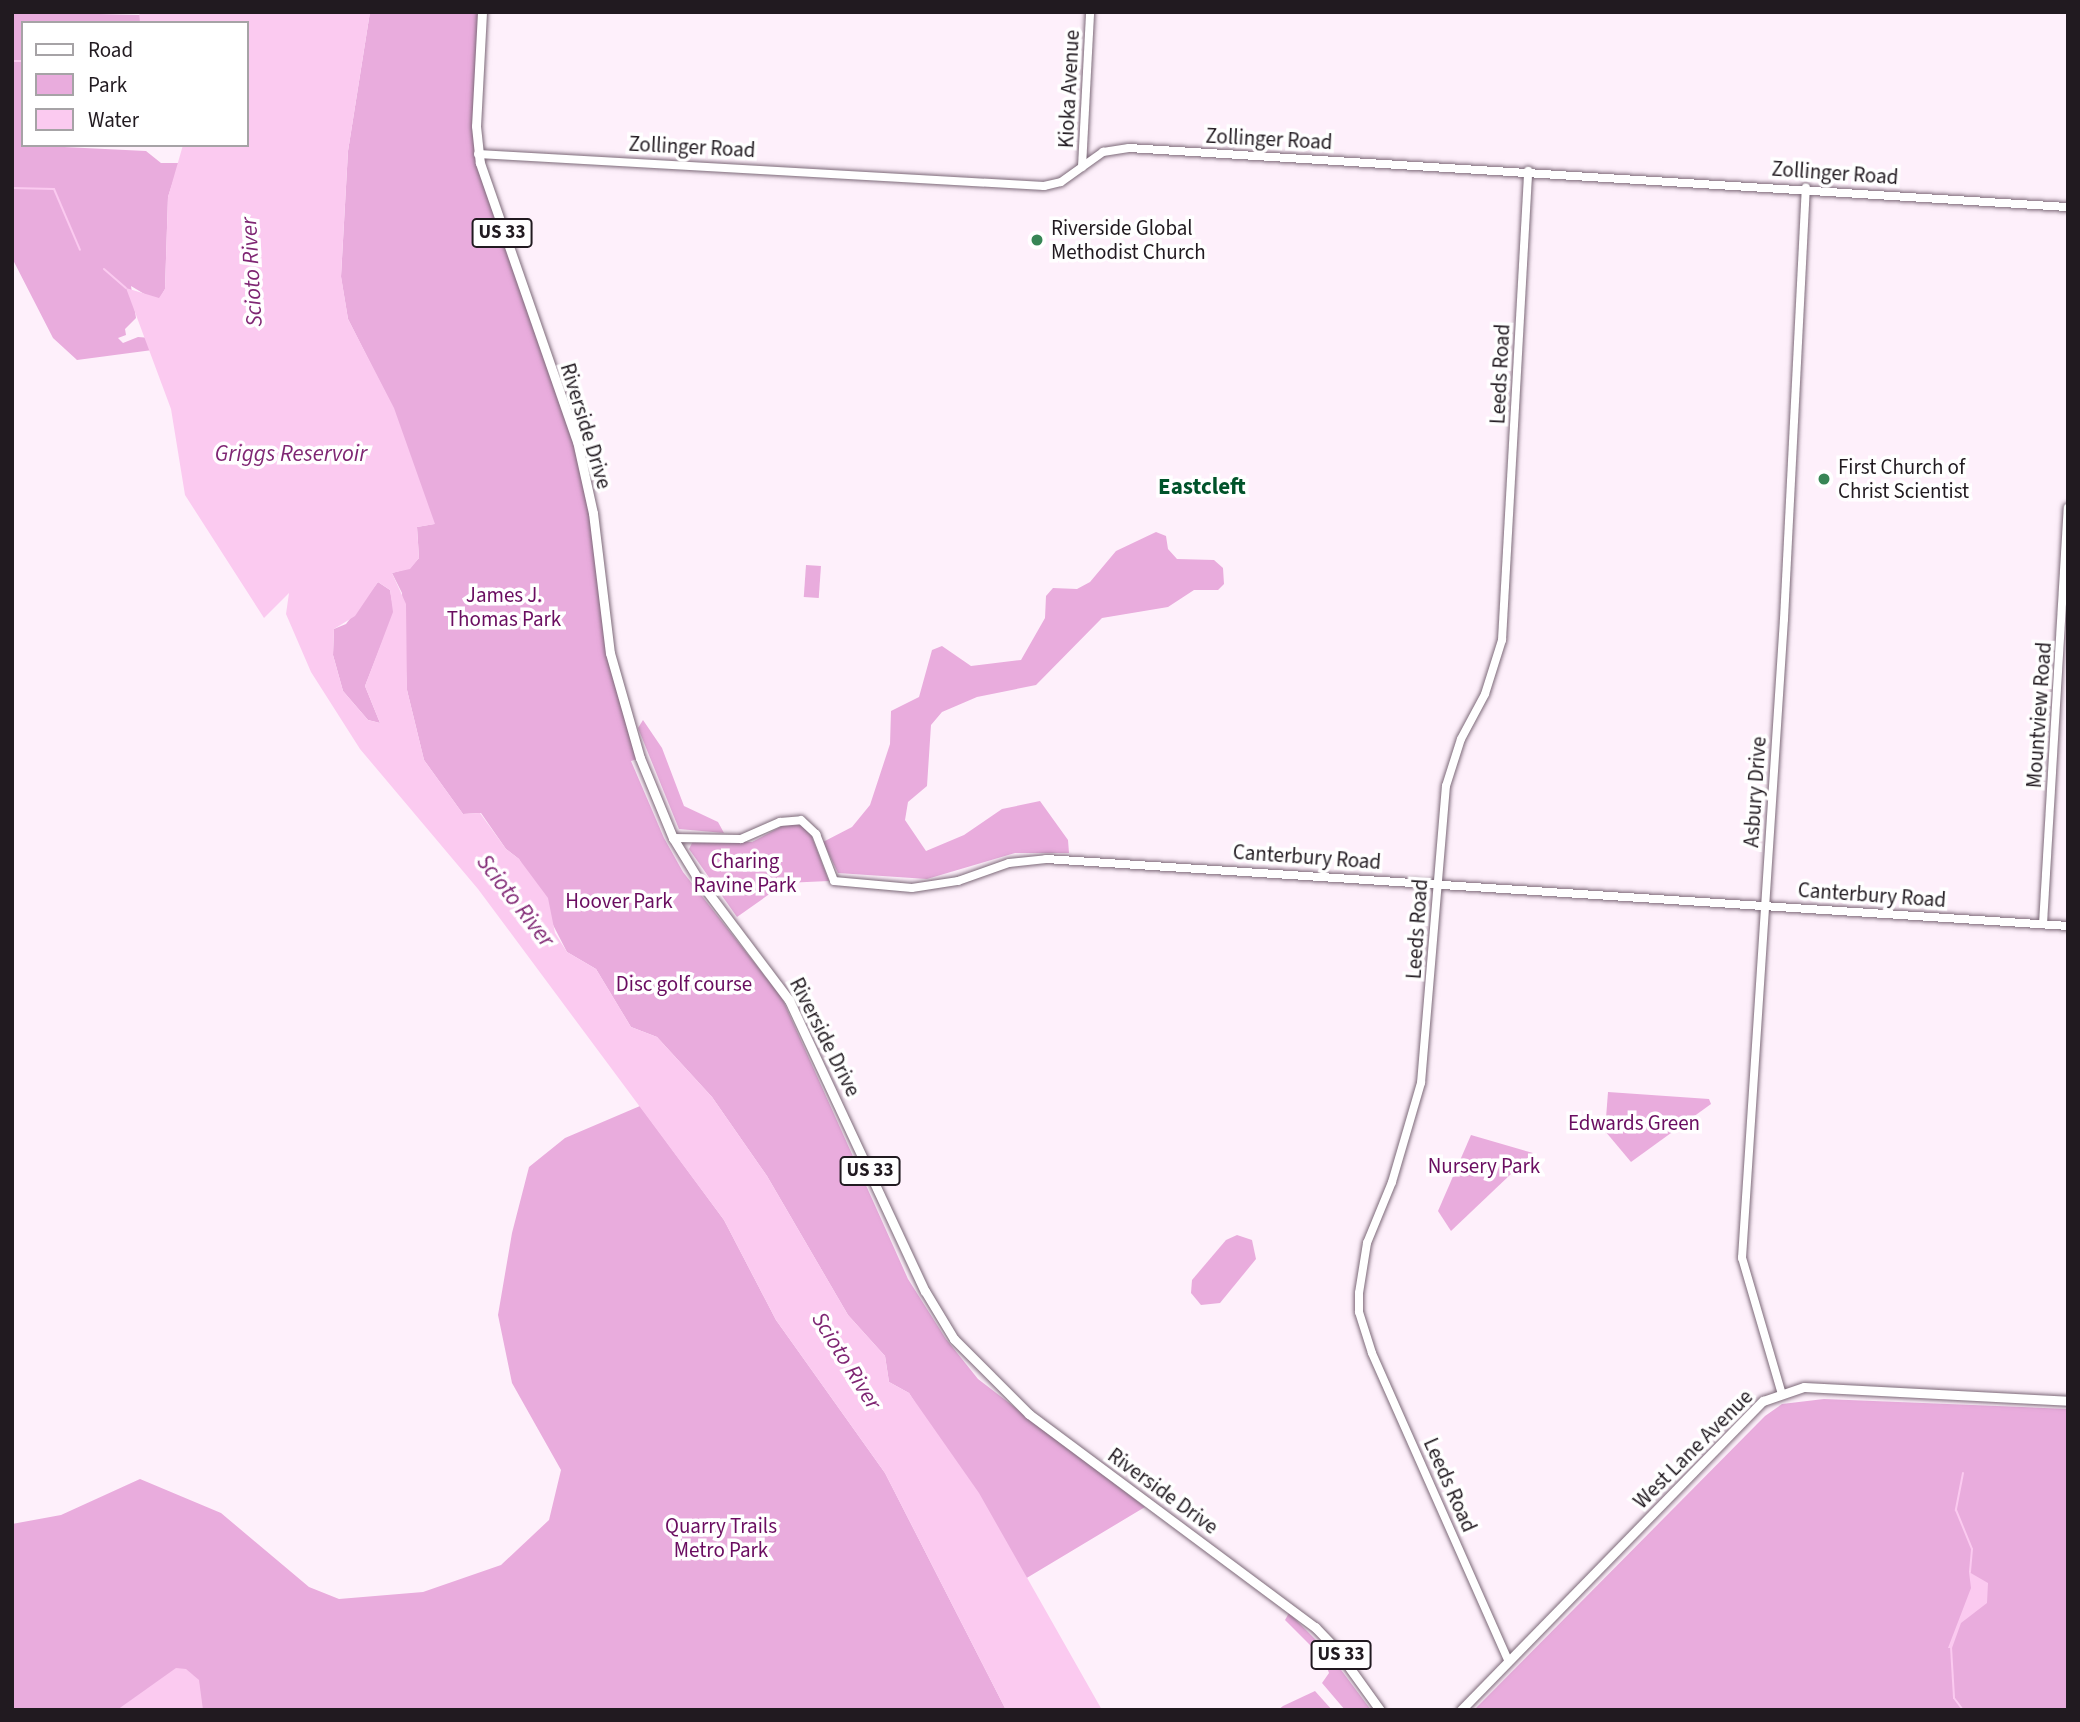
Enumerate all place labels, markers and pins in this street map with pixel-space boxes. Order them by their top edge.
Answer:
place label: Riverside Global Methodist Church [1051,215,1206,265]
marker: Riverside Global Methodist Church [1029,232,1045,248]
place label: First Church of Christ Scientist [1838,454,1969,504]
marker: First Church of Christ Scientist [1816,471,1832,487]

